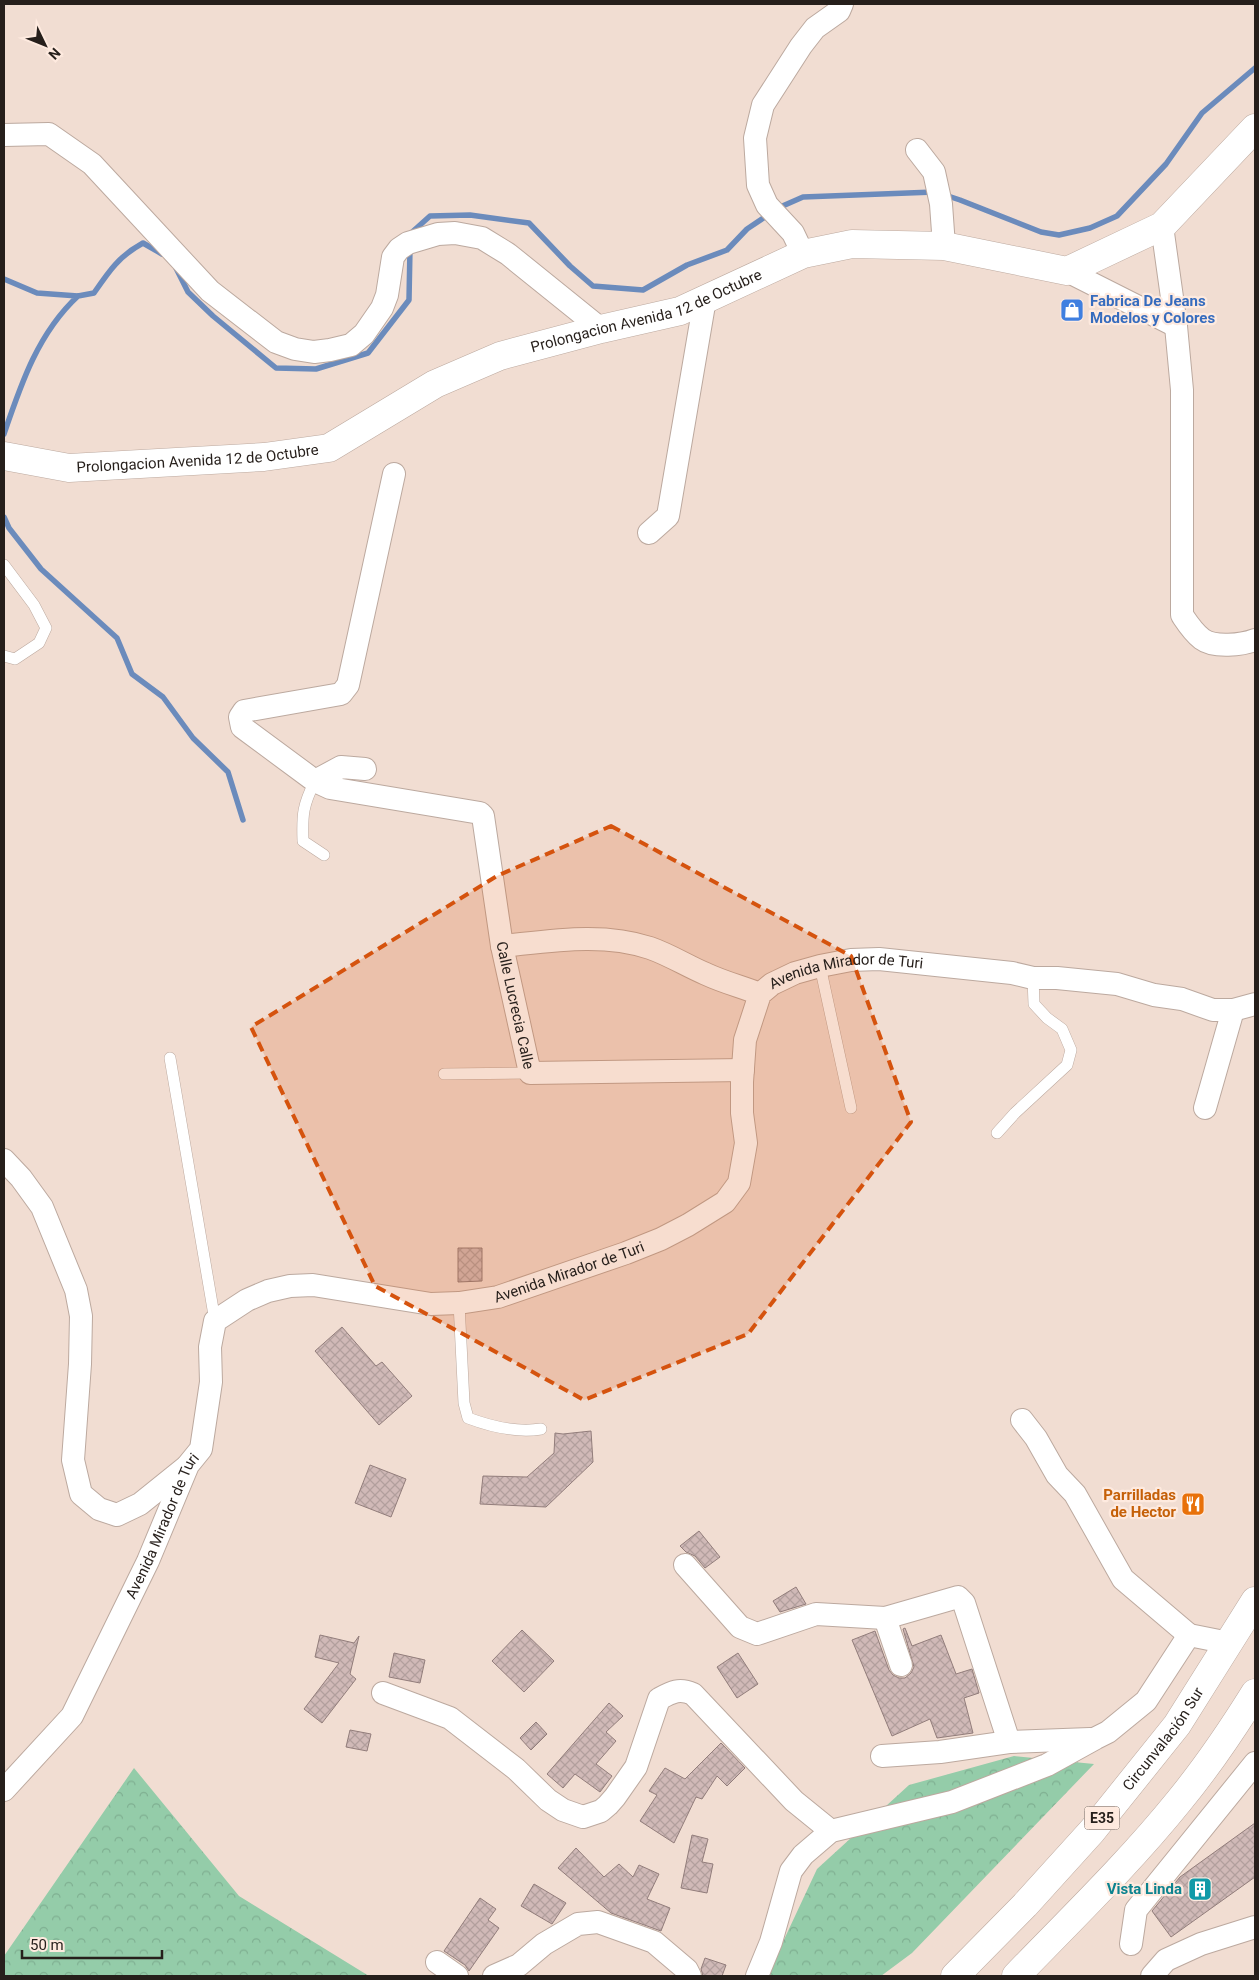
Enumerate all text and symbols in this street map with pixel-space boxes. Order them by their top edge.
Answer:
north arrow [20,20,70,70]
text: N [45,45,64,63]
street label: Prolongacion Avenida 12 de Octubre [529,265,765,356]
place label: Fabrica De Jeans Modelos y Colores [1090,292,1215,327]
shop icon: Fabrica De Jeans Modelos y Colores [1059,297,1085,323]
street label: Prolongacion Avenida 12 de Octubre [76,441,320,477]
street label: Calle Lucrecia Calle [492,940,538,1071]
street label: Avenida Mirador de Turi [766,950,924,993]
street label: Avenida Mirador de Turi [492,1238,647,1307]
street label: Avenida Mirador de Turi [122,1449,203,1602]
place label: Parrilladas de Hector [1103,1486,1177,1521]
restaurant icon: Parrilladas de Hector [1180,1491,1206,1517]
street label: Circunvalación Sur [1119,1684,1207,1794]
road number: E35 [1084,1806,1120,1830]
building icon: Vista Linda [1187,1876,1213,1902]
place label: Vista Linda [1107,1880,1182,1898]
scale bar [22,1928,162,1960]
text: 50 m [30,1936,64,1954]

